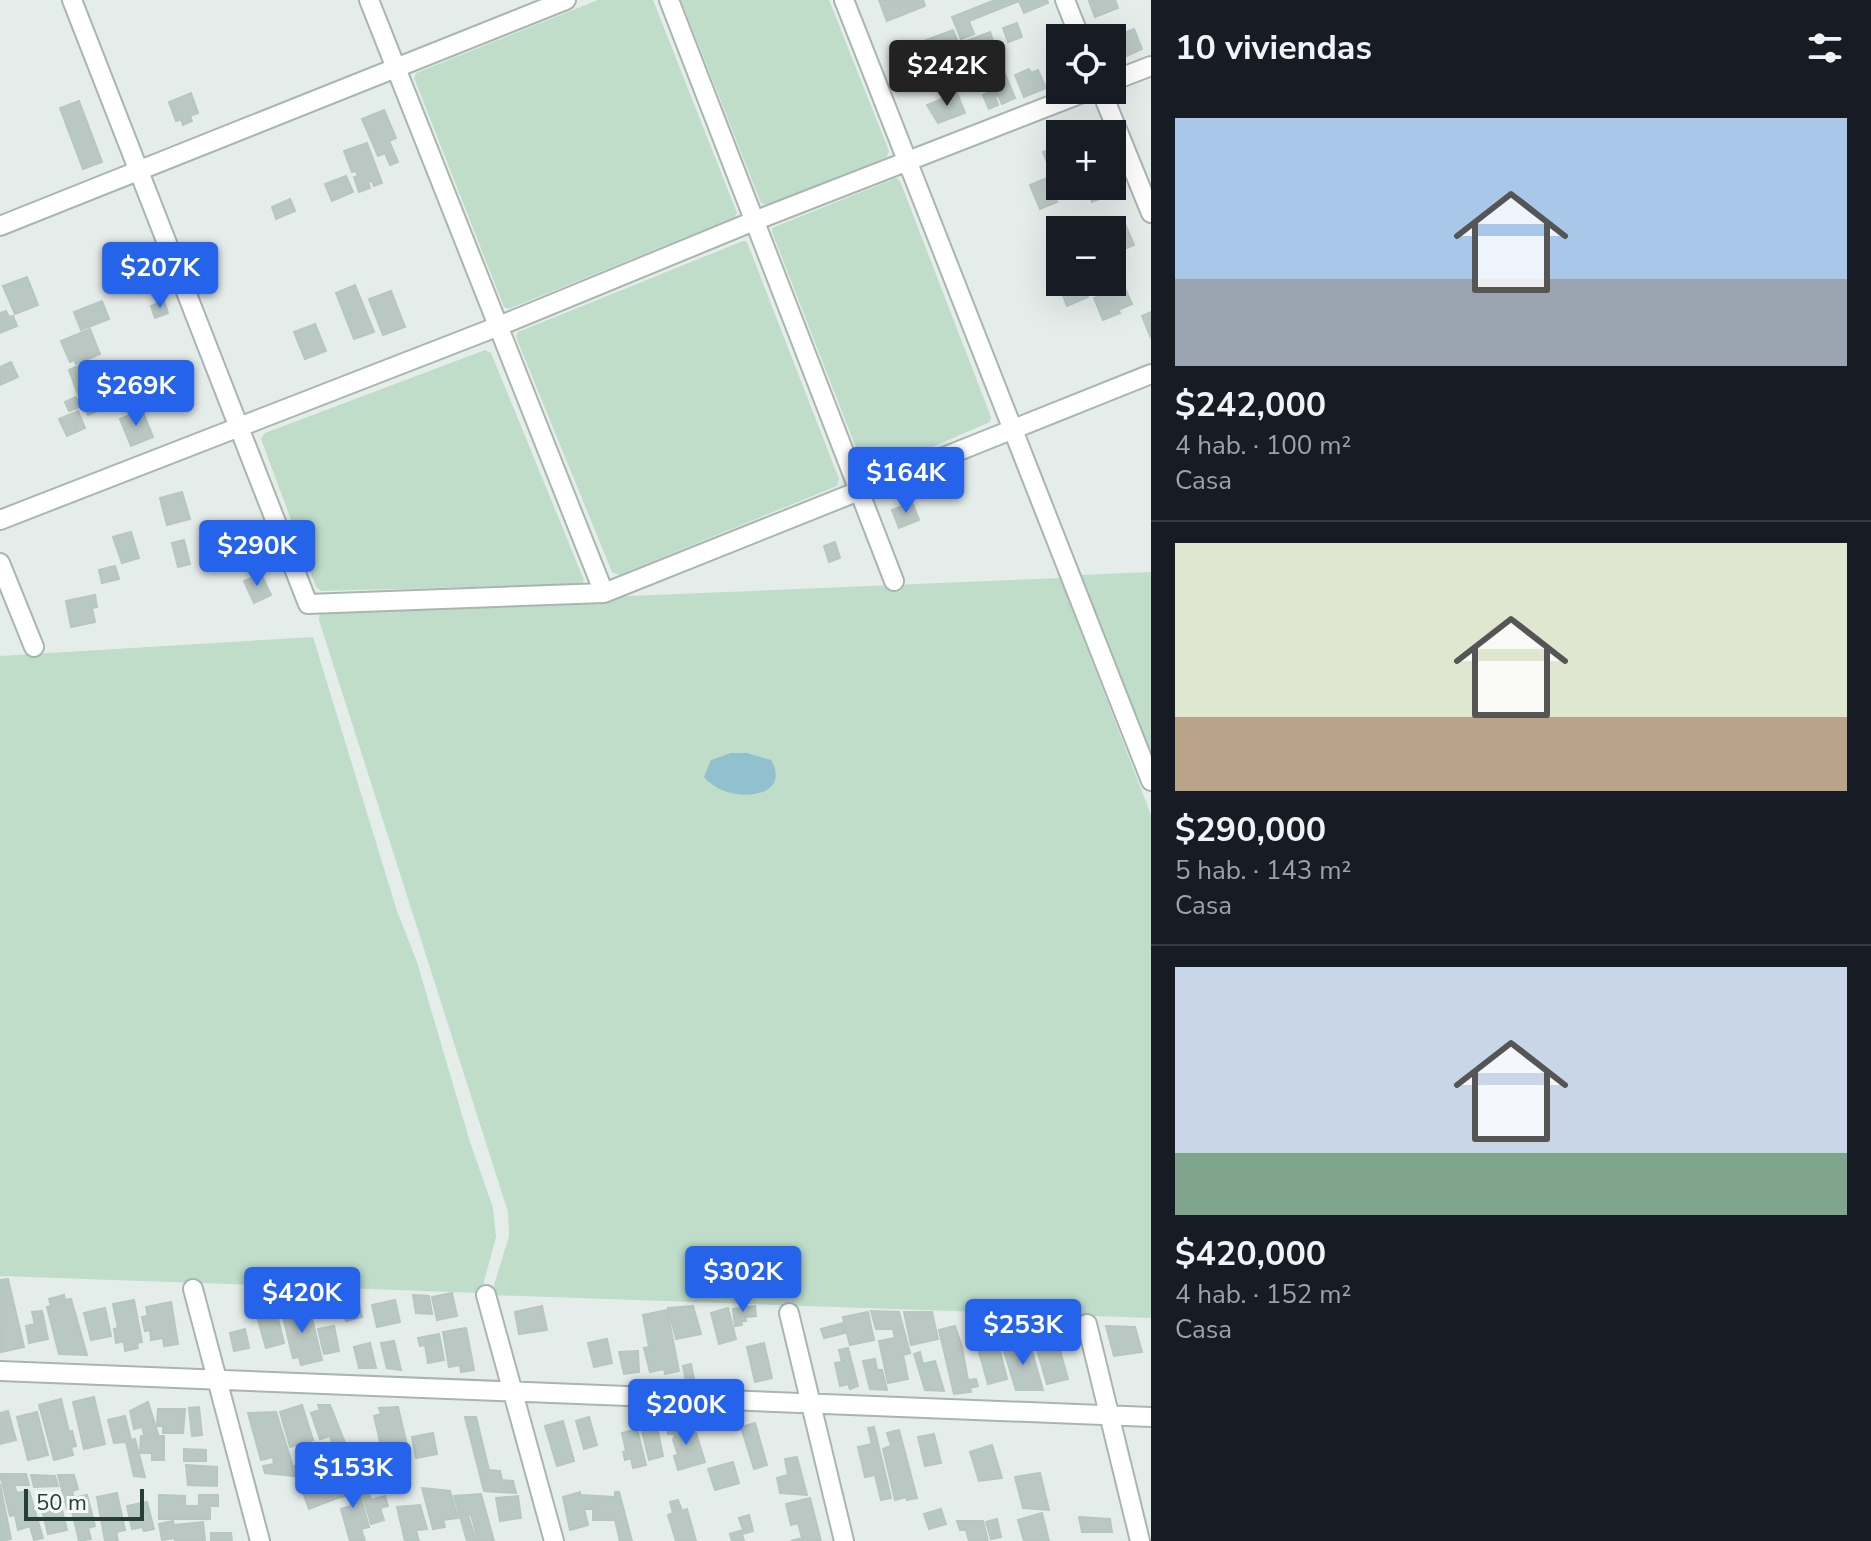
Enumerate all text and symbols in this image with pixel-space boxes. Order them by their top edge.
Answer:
map controls [1046,24,1126,296]
button: locate [1046,24,1126,104]
text: 10 viviendas [1175,25,1372,71]
icon: filters [1803,26,1847,70]
pin: $242K [891,40,1003,108]
text: $242K [907,48,987,83]
button: + [1046,120,1126,200]
icon: home [1439,170,1583,314]
button: − [1046,216,1126,296]
pin: $207K [104,242,216,310]
text: $207K [120,250,200,285]
pin: $269K [80,360,192,428]
text: $269K [96,368,176,403]
text: $242,000 [1175,382,1326,428]
text: 4 hab. · 100 m² [1175,428,1351,463]
pin: $164K [850,447,962,515]
text: $164K [866,455,946,490]
text: Casa [1175,463,1232,498]
pin: $290K [201,520,313,588]
text: $290K [217,528,297,563]
icon: home [1439,595,1583,739]
text: $290,000 [1175,807,1326,853]
text: 5 hab. · 143 m² [1175,853,1351,888]
text: Casa [1175,888,1232,923]
icon: home [1439,1019,1583,1163]
text: $420,000 [1175,1231,1326,1277]
pin: $302K [687,1246,799,1314]
text: $302K [703,1254,783,1289]
pin: $420K [246,1267,358,1335]
text: $420K [262,1275,342,1310]
text: 4 hab. · 152 m² [1175,1277,1351,1312]
pin: $253K [967,1299,1079,1367]
text: $253K [983,1307,1063,1342]
text: Casa [1175,1312,1232,1347]
pin: $200K [630,1379,742,1447]
text: $200K [646,1387,726,1422]
pin: $153K [297,1442,409,1510]
text: $153K [313,1450,393,1485]
scale bar [24,1485,144,1521]
text: 50 m [36,1488,87,1518]

